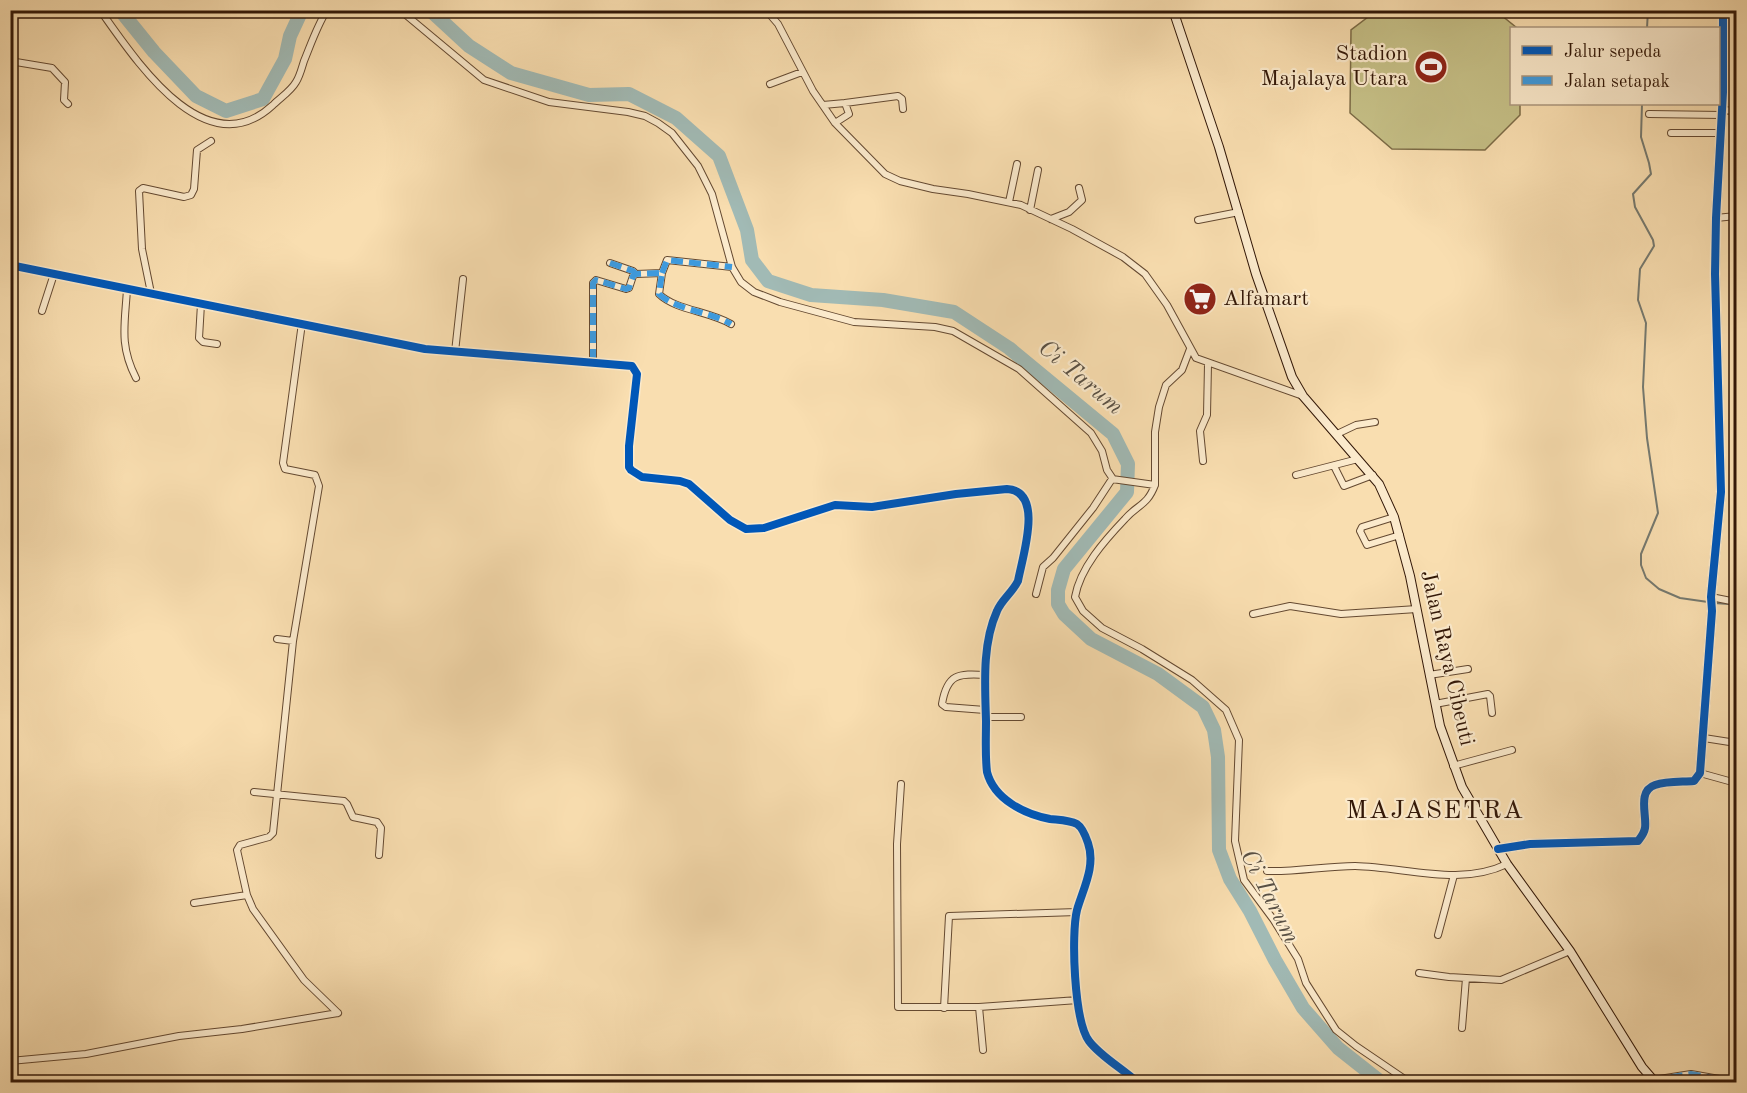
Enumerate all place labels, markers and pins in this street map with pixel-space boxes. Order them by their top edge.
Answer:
place label: Stadion Majalaya Utara [1261,43,1408,90]
sports icon: Stadion Majalaya Utara [1413,49,1449,85]
supermarket icon: Alfamart [1182,281,1218,317]
place label: Alfamart [1223,288,1309,310]

